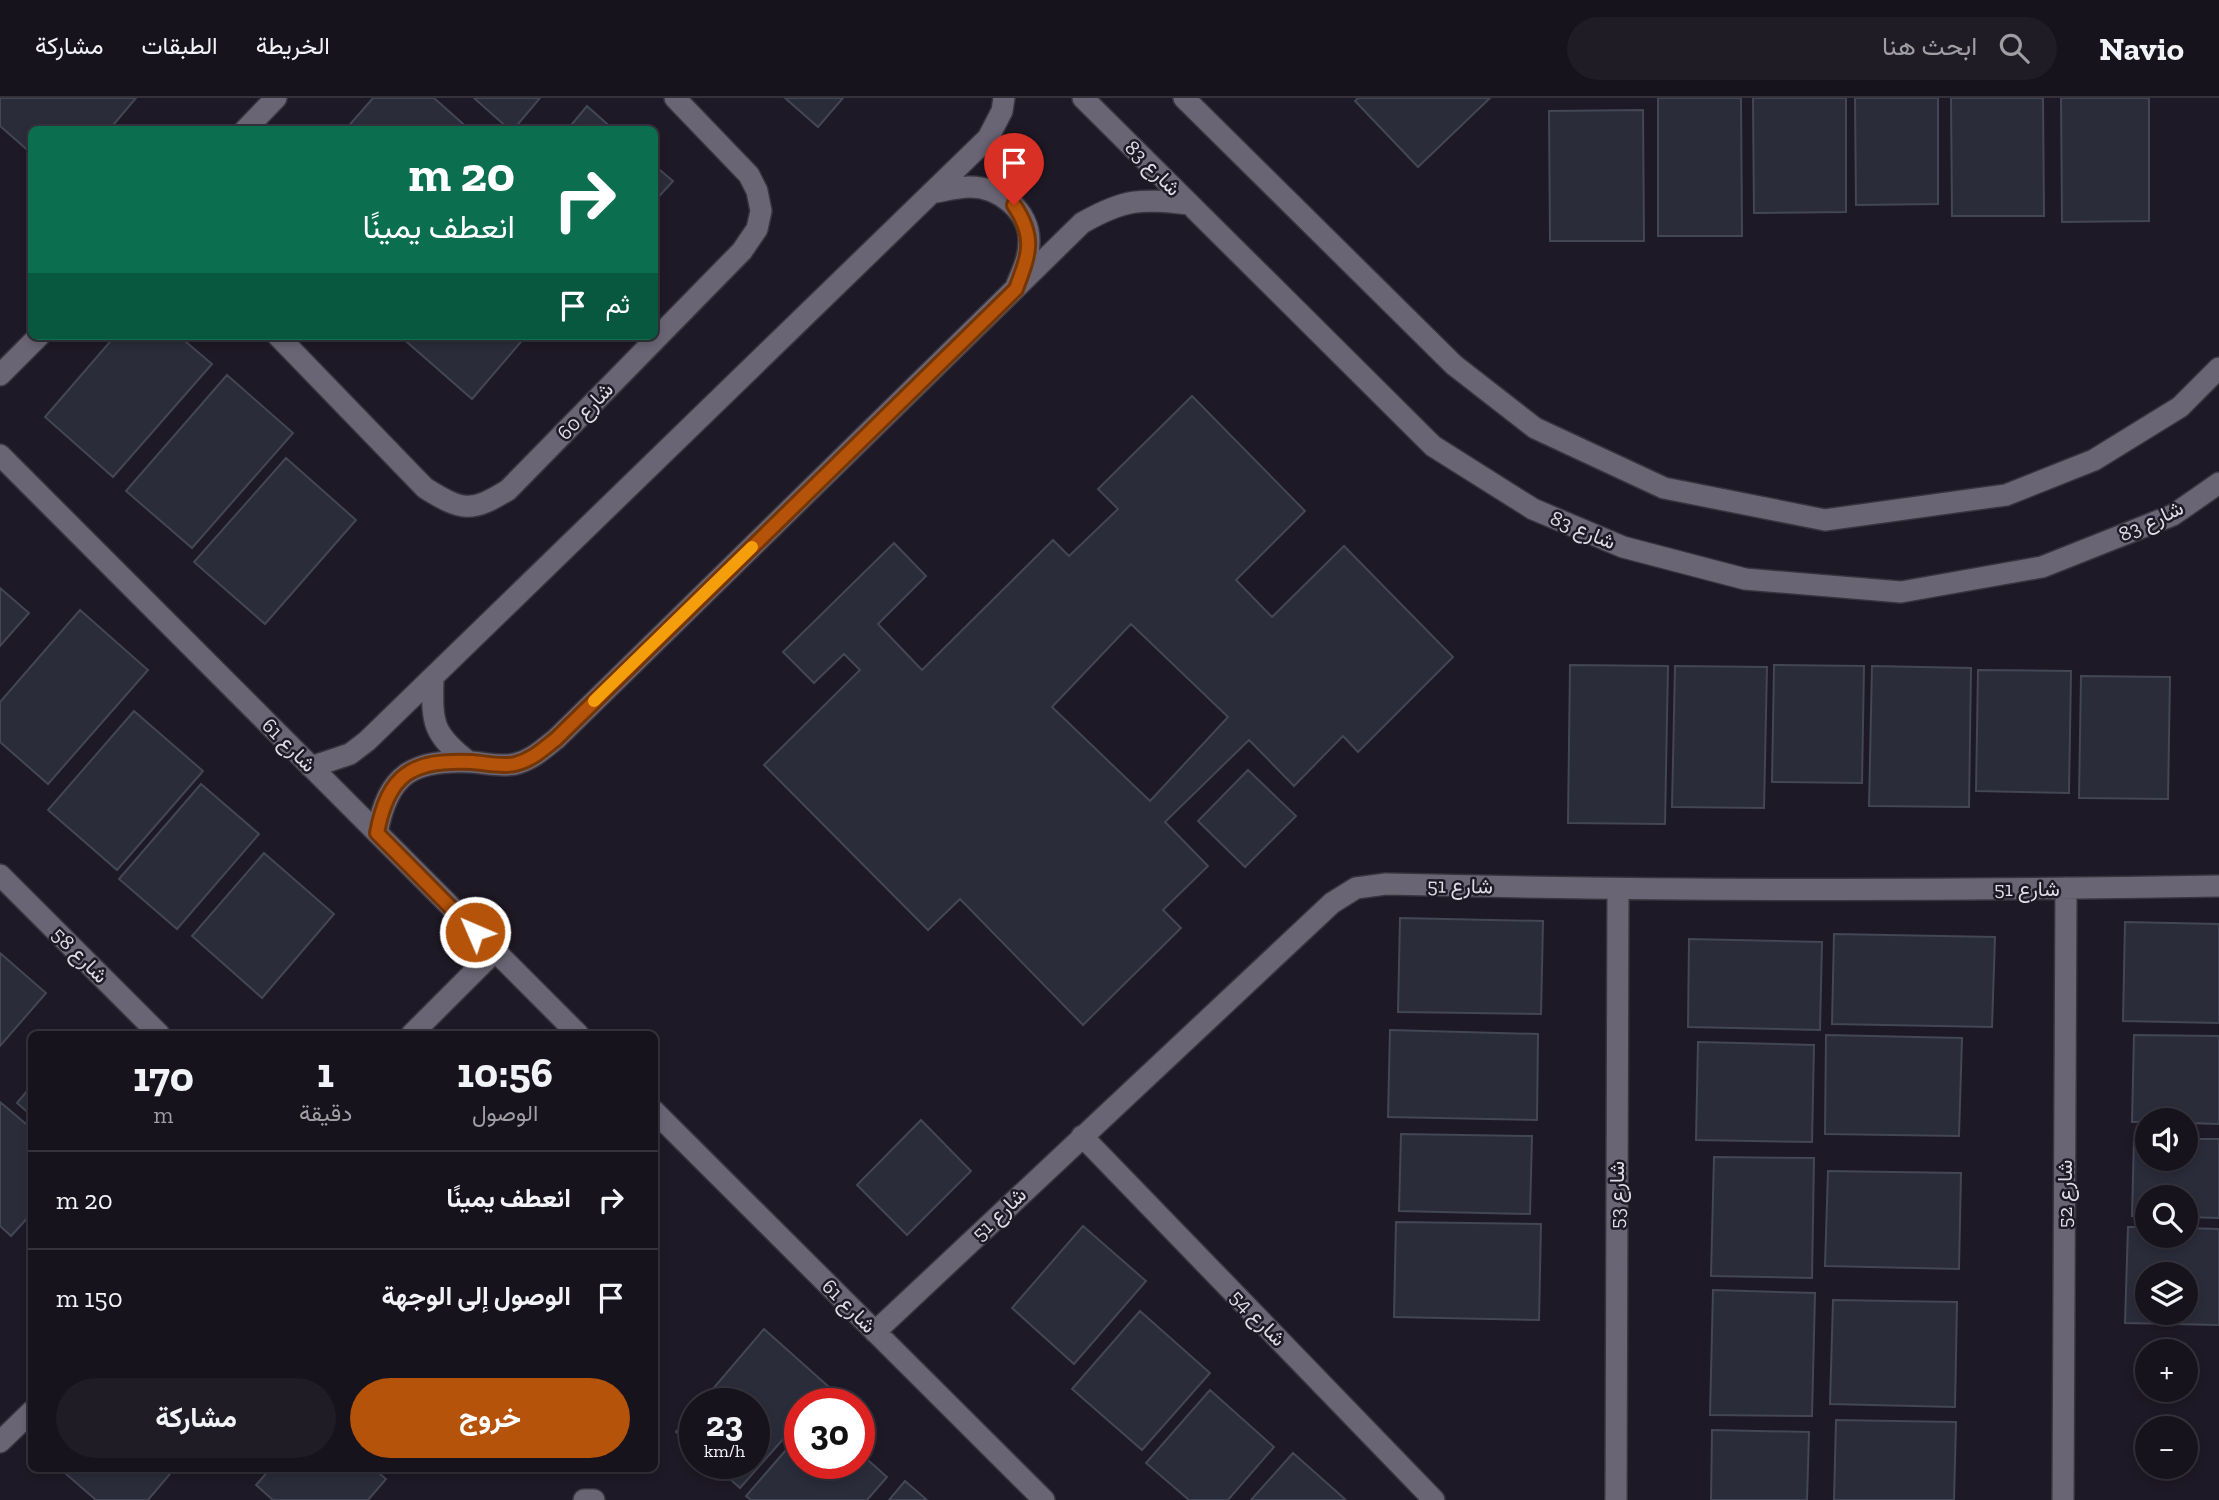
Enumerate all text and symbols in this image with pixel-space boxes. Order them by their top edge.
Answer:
search box [1567,17,2057,80]
icon: search [1995,29,2033,67]
text: Navio [2099,29,2184,68]
text: ابحث هنا [1882,30,1977,62]
text: مشاركة [35,31,103,60]
text: الطبقات [141,31,218,60]
text: الخريطة [256,31,330,60]
pin [984,133,1044,205]
street label: شارع 83 [1119,135,1186,202]
icon: arrive [995,144,1033,182]
text: 20 m [408,145,515,204]
icon: right [539,154,630,245]
text: انعطف يمينًا [362,208,515,246]
icon: arrive [554,287,592,325]
text: ثم [606,288,630,320]
street label: شارع 60 [551,377,619,446]
street label: شارع 83 [2114,495,2188,548]
street label: شارع 83 [1546,505,1620,556]
street label: شارع 61 [256,712,322,778]
street label: شارع 51 [1427,872,1493,901]
street label: شارع 51 [1994,876,2060,903]
position arrow [438,895,512,969]
street label: شارع 58 [46,921,114,989]
text: 1 [317,1047,334,1098]
text: 10:56 [457,1047,553,1098]
text: 170 [133,1051,194,1102]
text: دقيقة [299,1099,352,1127]
text: الوصول [472,1099,538,1127]
text: m [154,1101,173,1129]
map controls [2135,1108,2198,1479]
button: sound [2135,1108,2198,1171]
street label: شارع 52 [2052,1160,2079,1228]
street label: شارع 53 [1604,1161,1631,1229]
icon: right [592,1181,630,1219]
text: انعطف يمينًا [446,1182,571,1214]
street label: شارع 51 [966,1182,1032,1247]
text: 20 m [56,1184,113,1216]
button: search [2135,1185,2198,1248]
button: layers [2135,1262,2198,1325]
street label: شارع 61 [816,1273,882,1339]
icon: arrive [592,1279,630,1317]
text: الوصول إلى الوجهة [382,1280,571,1312]
text: 150 m [56,1282,123,1314]
street label: شارع 54 [1224,1284,1291,1353]
button: + [2135,1339,2198,1402]
button: مشاركة [56,1378,336,1458]
button: خروج [350,1378,630,1458]
speed limit sign: 30 [784,1388,875,1479]
text: 23 [706,1403,743,1445]
button: − [2135,1416,2198,1479]
text: km/h [704,1440,745,1462]

